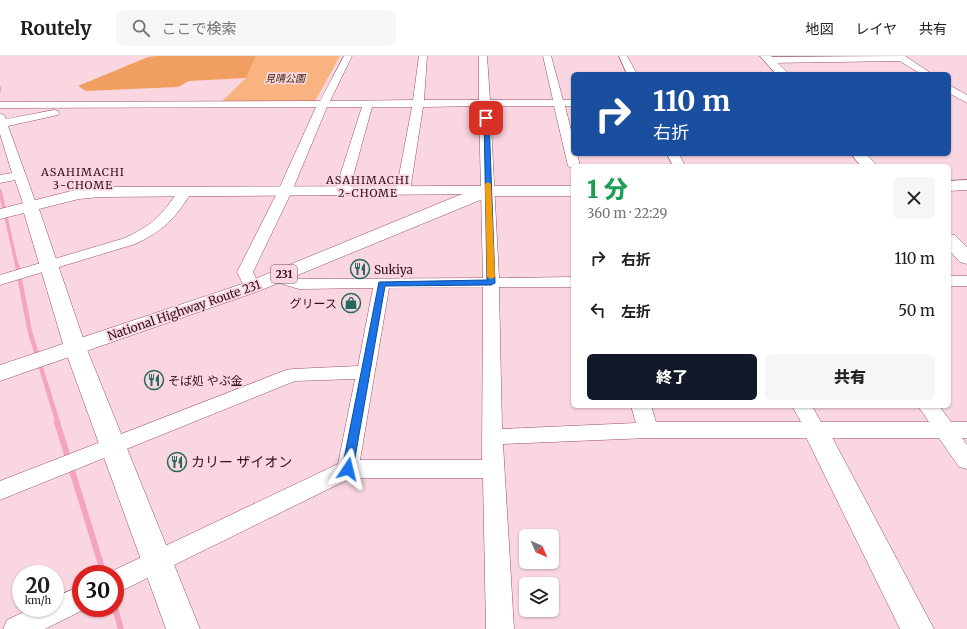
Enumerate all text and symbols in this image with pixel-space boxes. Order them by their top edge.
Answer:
search box [116,10,396,46]
text: Routely [20,16,92,40]
icon: search [130,17,152,39]
text: ここで検索 [162,19,237,38]
text: 地図 [805,20,833,38]
text: レイヤ [855,20,897,38]
text: 共有 [919,20,947,38]
park label: 見晴公園 [265,72,307,85]
text: 110 m [653,83,730,119]
icon: right [587,88,639,140]
pin [469,101,503,135]
icon: arrive [475,107,497,129]
text: 右折 [653,121,689,144]
district label: ASAHIMACHI 3-CHOME [40,165,125,192]
district label: ASAHIMACHI 2-CHOME [325,173,410,200]
text: 1 分 [587,174,628,205]
button: close [893,177,935,219]
text: 360 m · 22:29 [587,205,667,222]
icon: right [587,247,609,269]
text: 110 m [894,249,935,268]
text: 右折 [621,250,651,269]
restaurant icon: Sukiya [349,258,371,280]
place label: Sukiya [374,262,414,277]
road number: 231 [271,265,297,283]
street label: National Highway Route 231 [105,277,263,343]
shop icon: グリース [340,292,362,314]
place label: グリース [290,296,337,311]
icon: left [587,299,609,321]
text: 50 m [898,301,935,320]
text: 左折 [621,302,651,321]
button: 終了 [587,354,757,400]
button: 共有 [765,354,935,400]
restaurant icon: そば処 やぶ金 [143,369,165,391]
place label: そば処 やぶ金 [168,373,243,388]
position arrow [327,448,369,490]
restaurant icon: カリー ザイオン [166,451,188,473]
place label: カリー ザイオン [191,453,292,471]
north arrow [519,529,559,569]
map controls [519,529,559,617]
speed limit sign: 30 [72,565,124,617]
text: 20 [26,573,50,598]
button: layers [519,577,559,617]
text: km/h [25,594,51,607]

